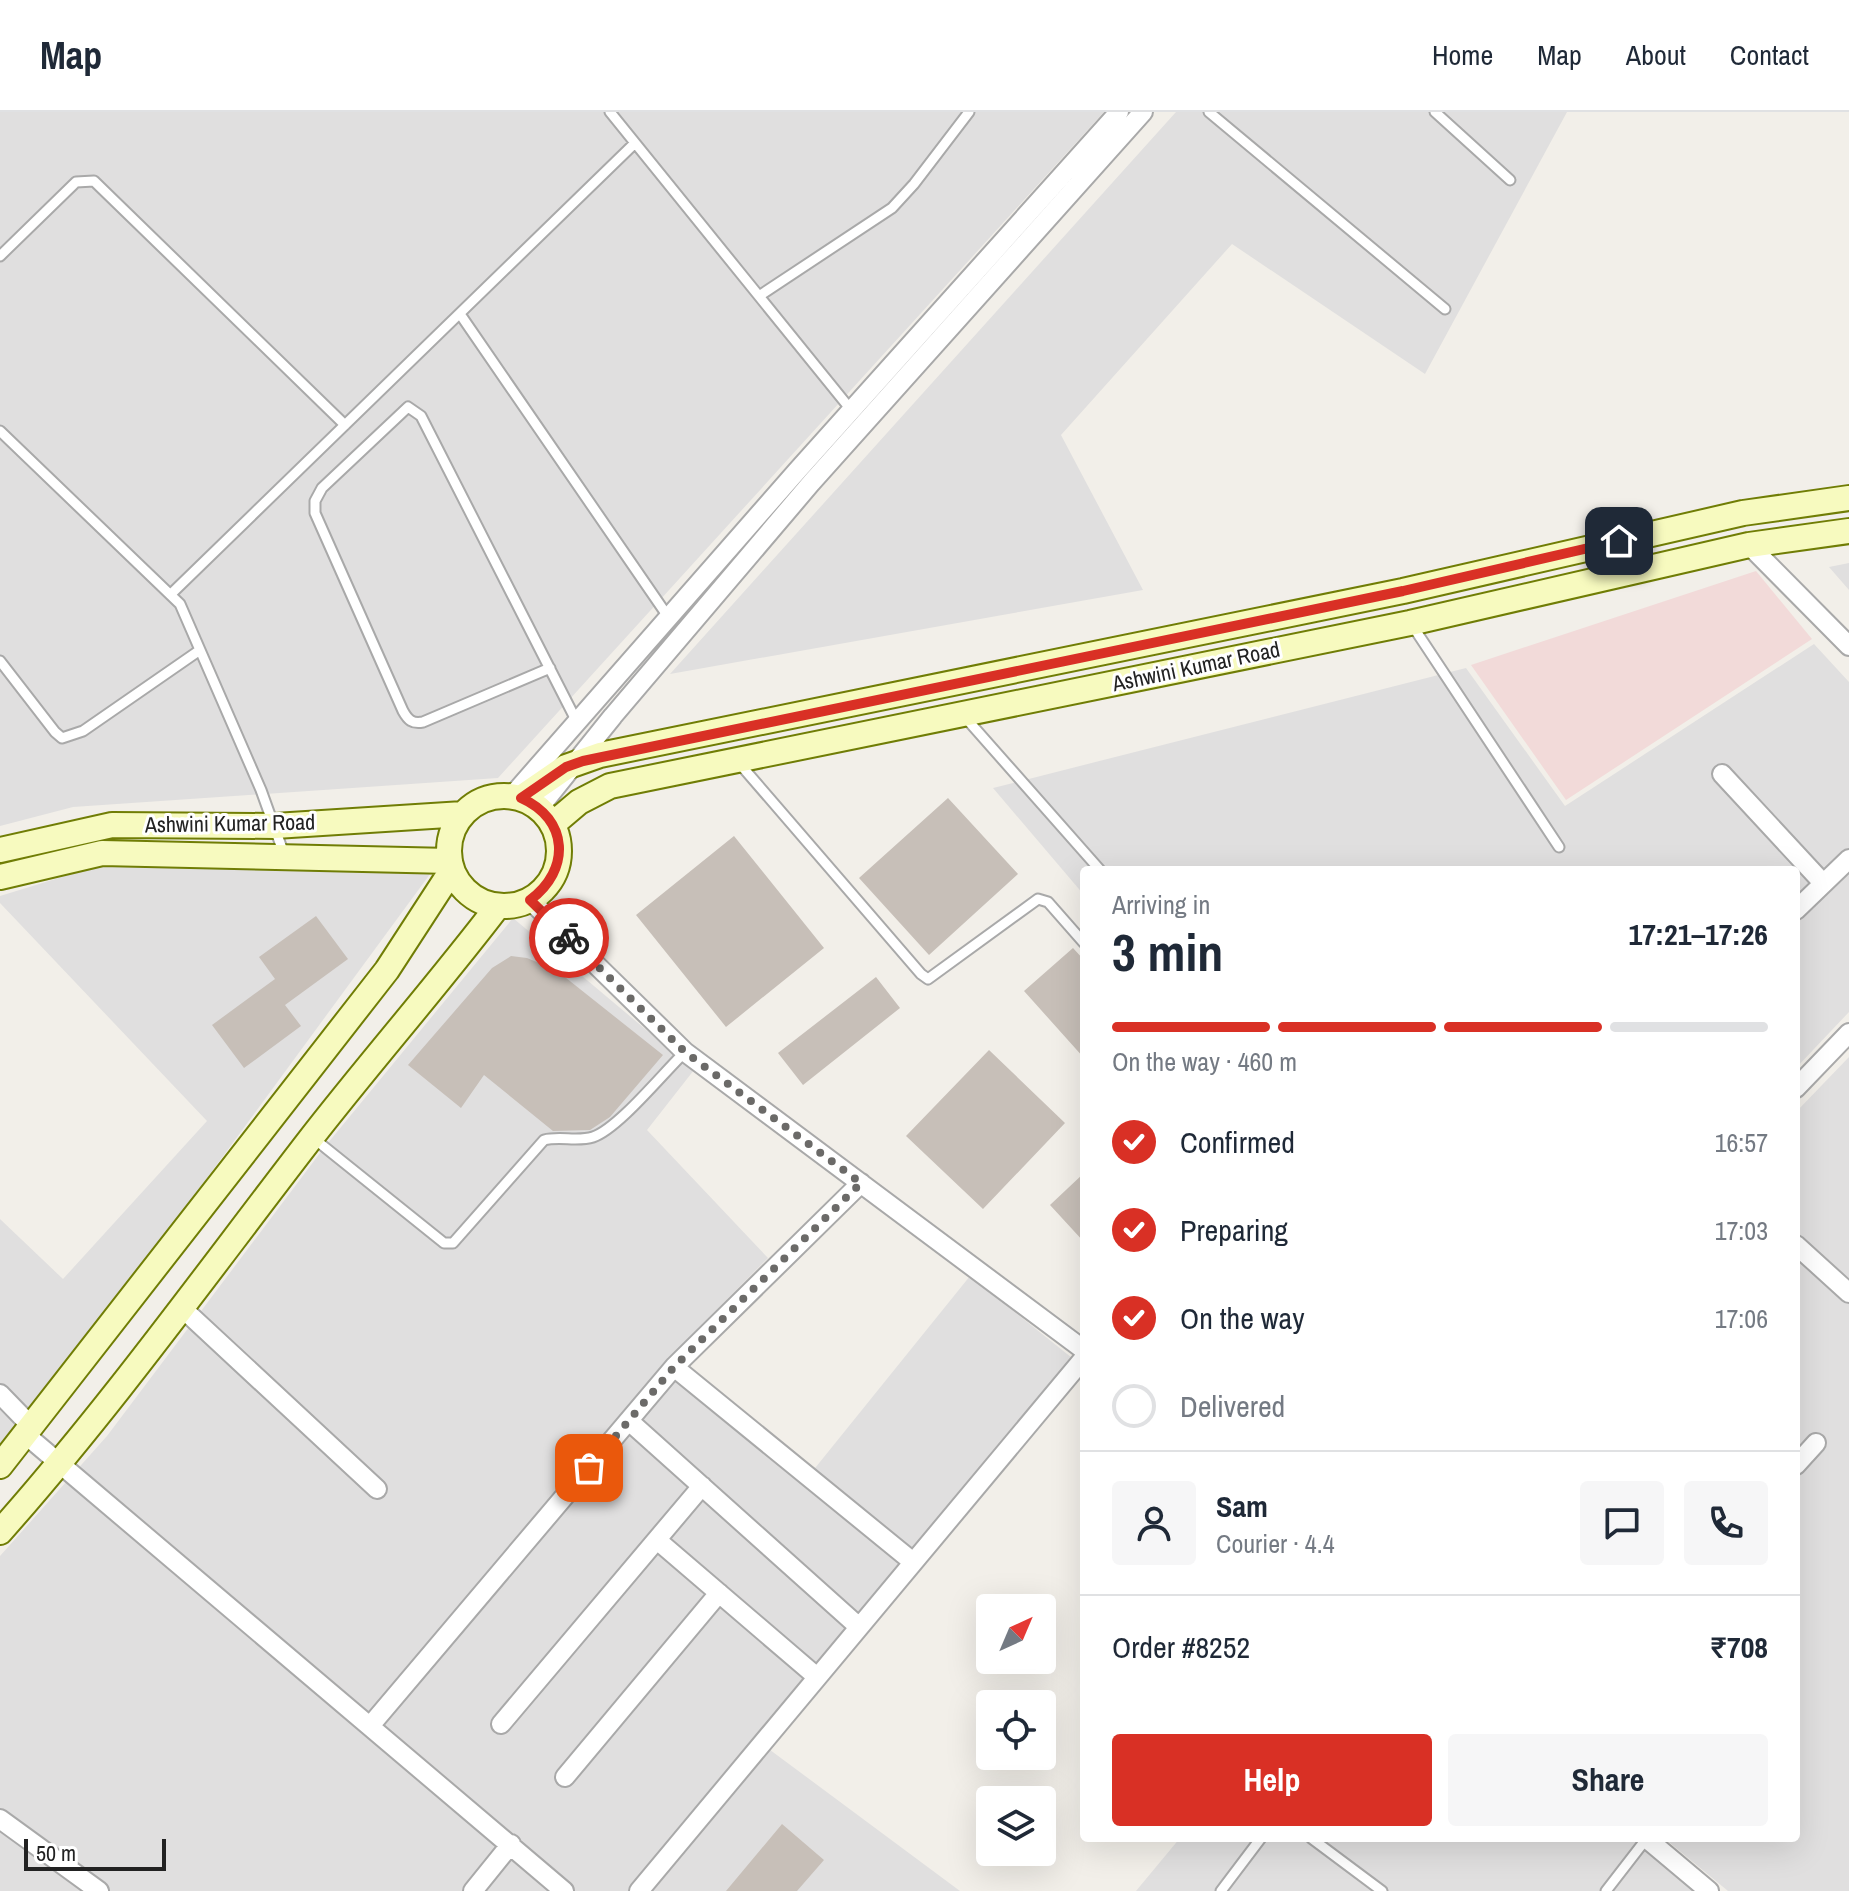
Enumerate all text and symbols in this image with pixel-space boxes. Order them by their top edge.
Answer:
text: Map [40,30,102,81]
text: Home [1432,36,1493,74]
text: Map [1537,36,1582,74]
text: About [1626,36,1686,74]
text: Contact [1730,36,1809,74]
pin [1585,507,1653,575]
icon: home [1597,519,1641,563]
street label: Ashwini Kumar Road [1109,634,1282,699]
street label: Ashwini Kumar Road [144,807,315,840]
text: Arriving in [1112,887,1210,922]
courier [529,898,609,978]
text: 17:21–17:26 [1629,914,1768,954]
icon: bike [547,916,591,960]
text: 3 min [1112,917,1223,987]
text: On the way · 460 m [1112,1044,1297,1079]
icon: check [1112,1120,1156,1164]
text: Confirmed [1180,1122,1295,1162]
text: 16:57 [1715,1125,1768,1160]
icon: check [1112,1208,1156,1252]
text: Preparing [1180,1210,1288,1250]
text: 17:03 [1715,1213,1768,1248]
icon: check [1112,1296,1156,1340]
text: On the way [1180,1298,1304,1338]
text: 17:06 [1715,1301,1768,1336]
text: Delivered [1180,1386,1285,1426]
pin [555,1434,623,1502]
icon: bag [567,1446,611,1490]
button: person [1112,1481,1196,1565]
button: chat [1580,1481,1664,1565]
button: phone [1684,1481,1768,1565]
text: Sam [1216,1486,1268,1526]
text: Courier · 4.4 [1216,1526,1335,1561]
north arrow [976,1594,1056,1674]
map controls [976,1594,1056,1866]
text: Order #8252 [1112,1627,1250,1667]
text: ₹708 [1710,1627,1768,1667]
button: locate [976,1690,1056,1770]
button: Help [1112,1734,1432,1826]
button: Share [1448,1734,1768,1826]
button: layers [976,1786,1056,1866]
scale bar [24,1835,166,1871]
text: 50 m [36,1838,76,1868]

